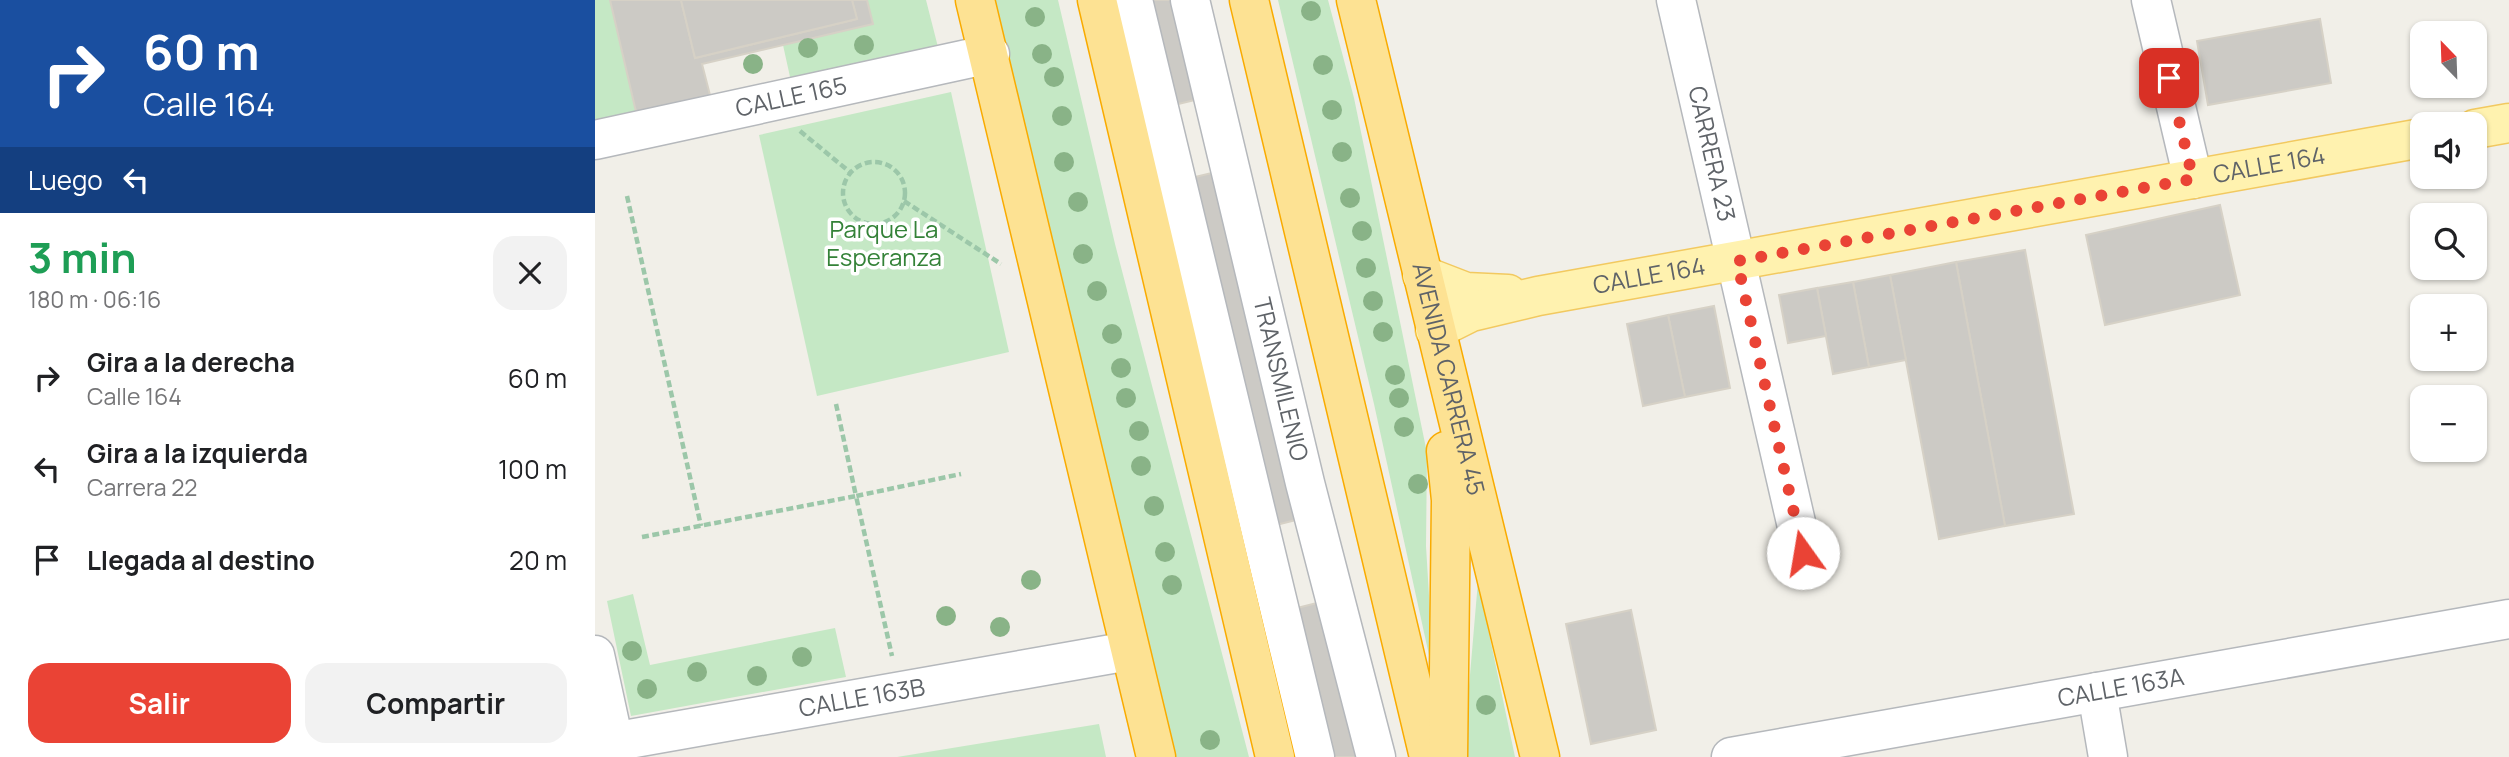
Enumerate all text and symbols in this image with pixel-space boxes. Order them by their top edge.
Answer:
text: 60 m [143,18,260,85]
north arrow [2410,21,2487,98]
map controls [2410,21,2487,462]
icon: right [28,28,119,119]
pin [2139,48,2199,108]
icon: arrive [2150,59,2188,97]
street label: CALLE 165 [732,68,850,124]
text: Calle 164 [143,82,275,126]
street label: CARRERA 23 [1681,83,1744,225]
button: sound [2410,112,2487,189]
street label: CALLE 164 [2210,138,2328,190]
icon: left [117,161,155,199]
text: Luego [28,162,103,198]
button: search [2410,203,2487,280]
park label: Parque La Esperanza [826,212,942,273]
text: 3 min [28,228,137,286]
button: close [493,236,567,310]
street label: CALLE 164 [1590,248,1708,301]
street label: AVENIDA CARRERA 45 [1405,259,1494,498]
text: 180 m · 06:16 [28,283,161,315]
street label: TRANSMILENIO [1246,294,1317,464]
button: + [2410,294,2487,371]
text: Gira a la derecha [87,344,295,380]
icon: right [28,359,66,397]
text: 60 m [508,360,567,396]
text: Calle 164 [87,380,182,412]
button: − [2410,385,2487,462]
text: Gira a la izquierda [87,435,308,471]
icon: left [28,450,66,488]
text: 100 m [498,451,567,487]
text: Carrera 22 [87,471,197,503]
position arrow [1766,516,1840,590]
icon: arrive [28,541,66,579]
text: Llegada al destino [87,542,315,578]
text: 20 m [509,542,567,578]
street label: CALLE 163A [2055,659,2186,714]
button: Salir [28,663,291,743]
button: Compartir [305,663,567,743]
street label: CALLE 163B [796,669,927,724]

